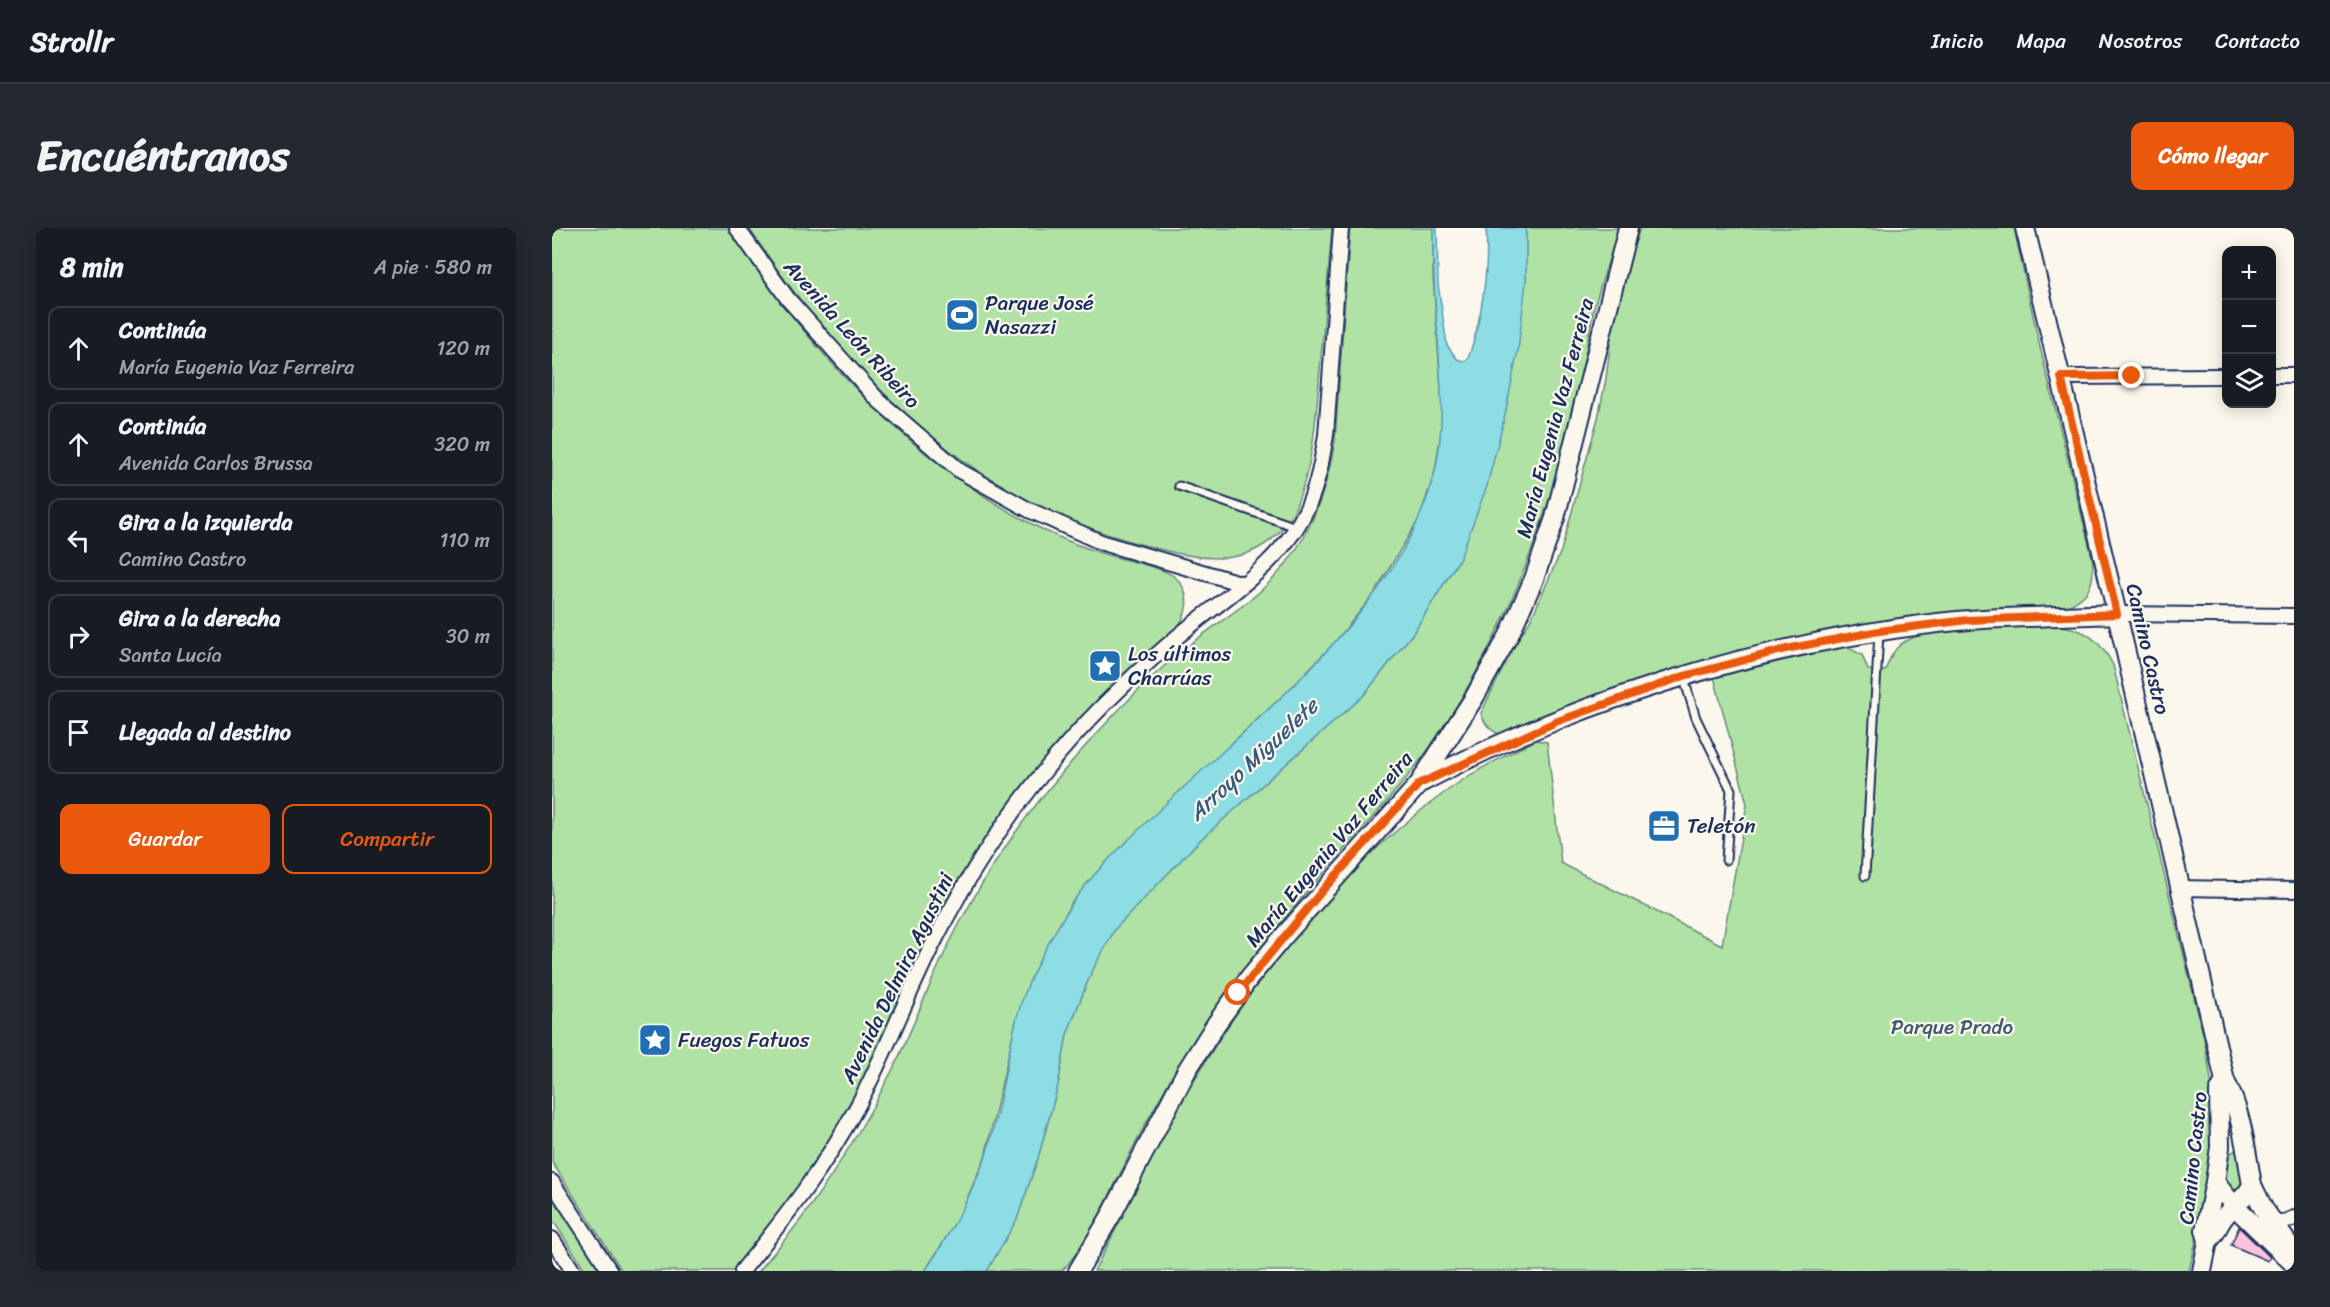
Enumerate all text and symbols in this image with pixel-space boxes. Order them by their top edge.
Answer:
text: Strollr [30,17,113,66]
text: Inicio [1931,22,1983,60]
text: Mapa [2016,22,2066,60]
text: Nosotros [2099,22,2182,60]
text: Contacto [2215,22,2300,60]
text: Encuéntranos [36,119,289,193]
button: Cómo llegar [2131,122,2294,190]
text: 8 min [60,244,124,290]
map controls [2222,246,2276,408]
button: + [2222,246,2276,300]
street label: Avenida León Ribeiro [773,249,930,418]
text: A pie · 580 m [374,250,492,285]
place label: Parque José Nasazzi [985,284,1094,346]
street label: María Eugenia Vaz Ferreira [1505,293,1605,542]
sports icon: Parque José Nasazzi [944,297,980,333]
button: − [2222,300,2276,354]
text: Continúa [119,311,206,350]
text: 120 m [437,331,490,366]
icon: ahead [62,332,95,365]
text: María Eugenia Vaz Ferreira [119,350,354,385]
button: layers [2222,354,2276,408]
route end [2118,362,2144,388]
text: Continúa [119,407,206,446]
text: 320 m [434,427,490,462]
icon: ahead [62,428,95,461]
text: Avenida Carlos Brussa [119,446,313,481]
text: Gira a la izquierda [119,503,292,542]
text: 110 m [440,523,490,558]
icon: left [62,524,95,557]
text: Camino Castro [119,542,246,577]
street label: Camino Castro [2114,580,2182,719]
text: Gira a la derecha [119,599,280,638]
text: 30 m [446,619,490,654]
icon: right [62,620,95,653]
place label: Los últimos Charrúas [1128,635,1232,697]
text: Santa Lucía [119,638,222,673]
place icon: Los últimos Charrúas [1087,648,1123,684]
water label: Arroyo Miguelete [1178,686,1330,831]
text: Llegada al destino [119,713,291,752]
icon: arrive [62,716,95,749]
street label: María Eugenia Vaz Ferreira [1235,742,1423,956]
button: Guardar [60,804,270,874]
button: Compartir [282,804,492,874]
place label: Teletón [1687,807,1756,845]
office icon: Teletón [1646,808,1682,844]
street label: Avenida Delmira Agustini [829,865,965,1091]
route start [1224,979,1250,1005]
park label: Parque Prado [1891,1008,2014,1046]
place label: Fuegos Fatuos [678,1021,810,1059]
place icon: Fuegos Fatuos [637,1022,673,1058]
street label: Camino Castro [2167,1089,2219,1226]

